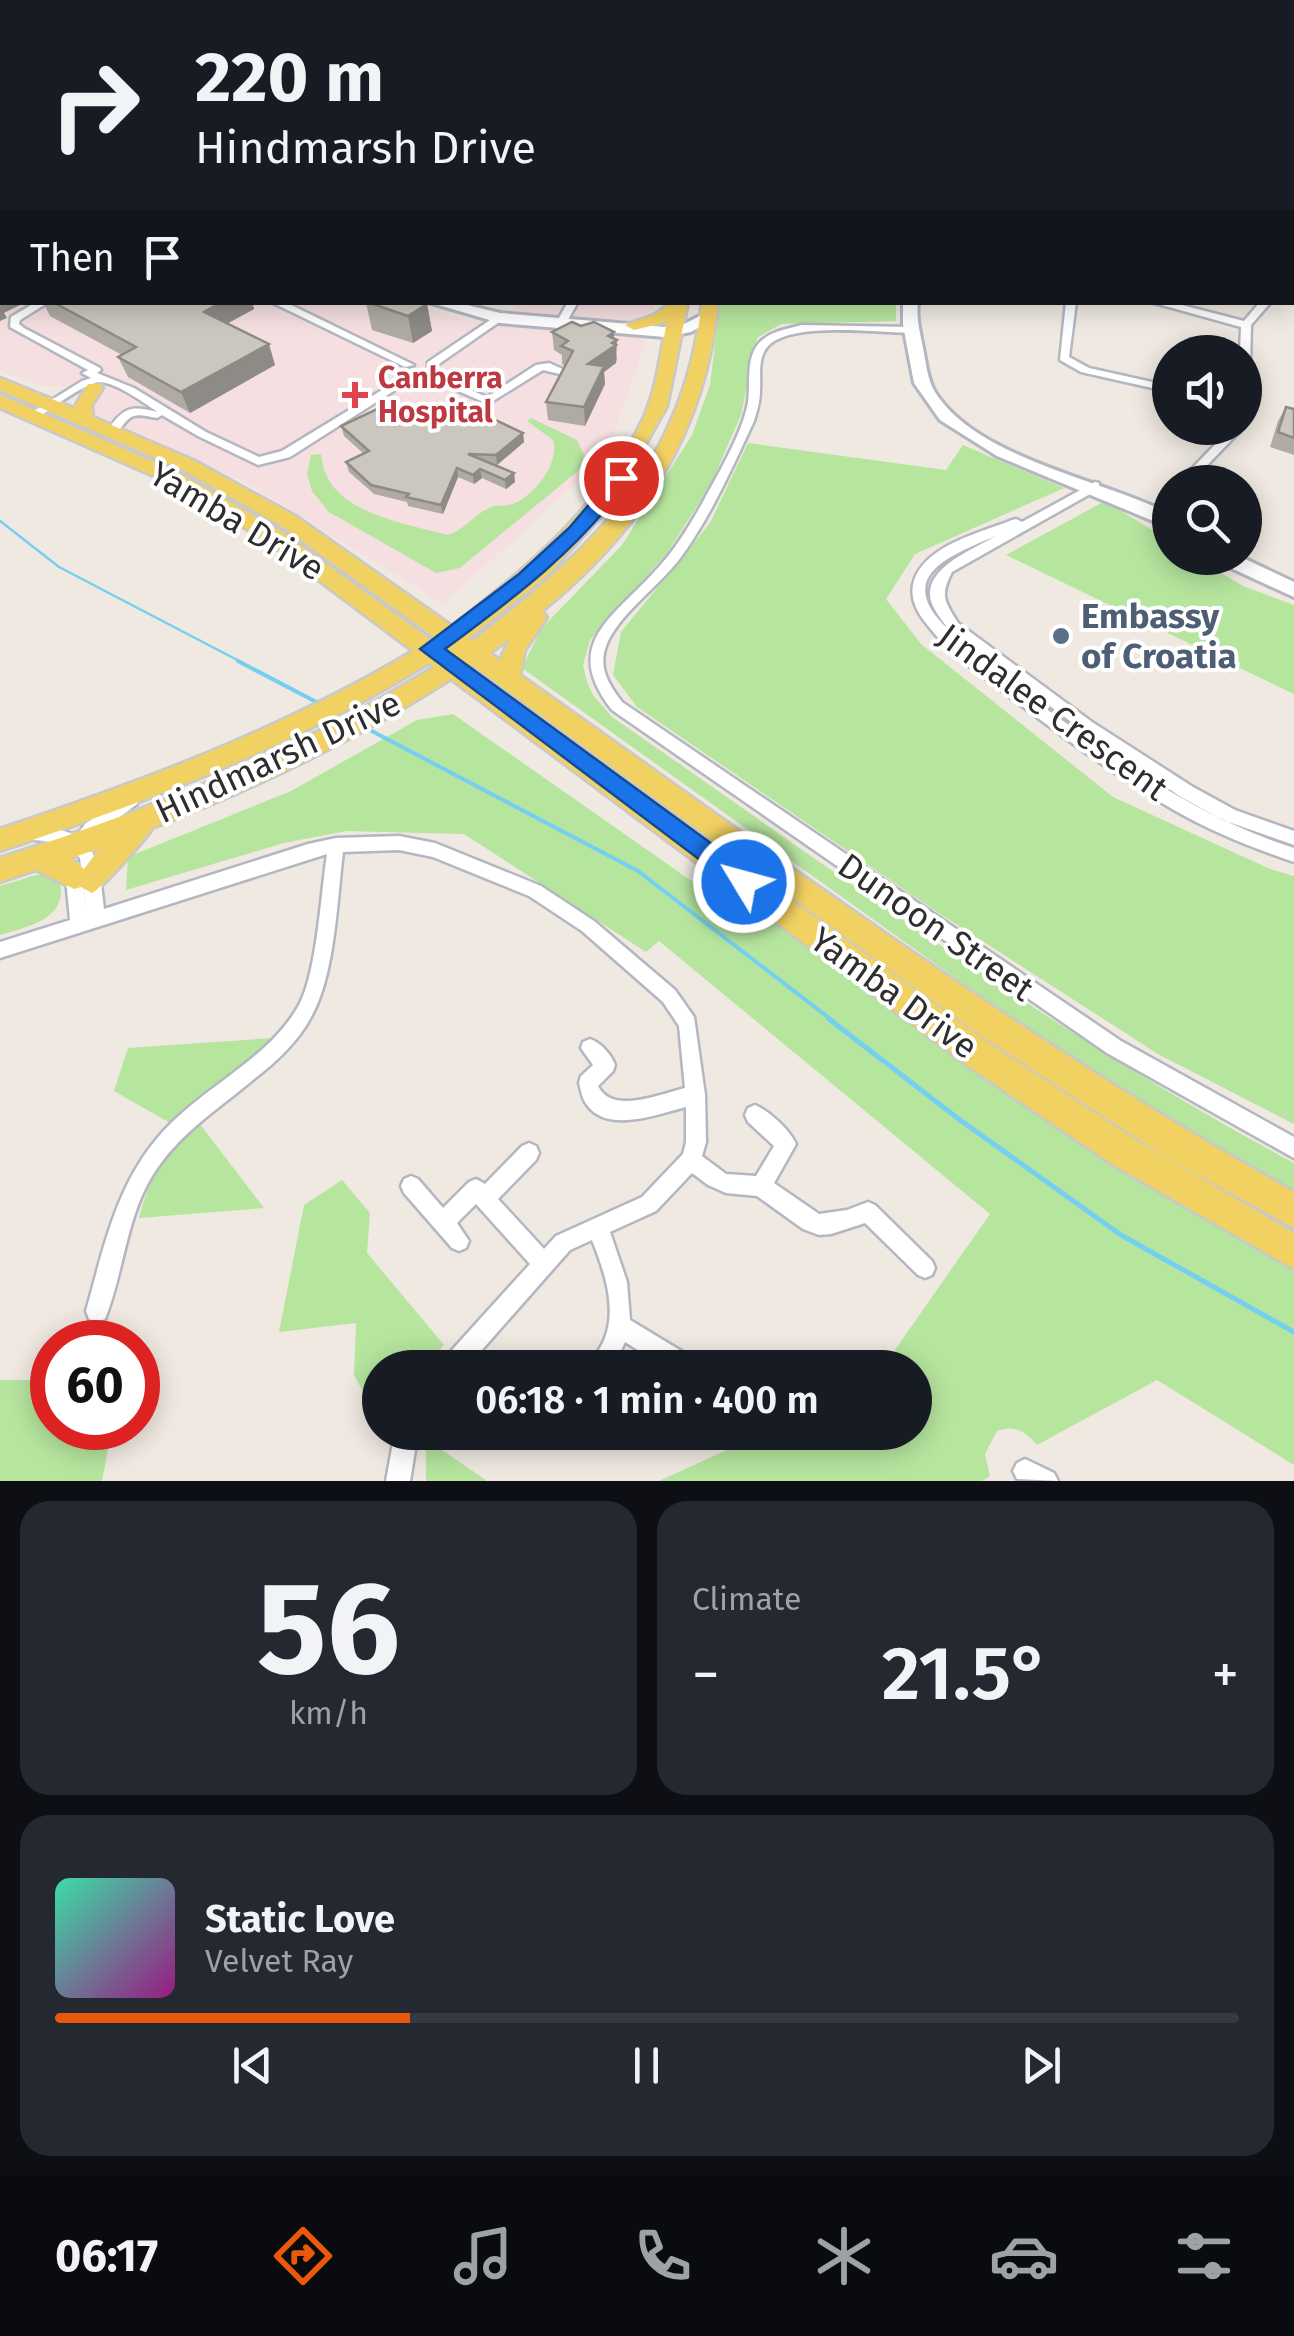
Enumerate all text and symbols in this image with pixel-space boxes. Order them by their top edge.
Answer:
text: 220 m [195,36,384,120]
icon: right [30,40,160,170]
text: Hindmarsh Drive [195,121,536,175]
icon: arrive [135,230,190,285]
text: Then [30,235,115,281]
map controls [1152,335,1262,575]
button: sound [1152,335,1262,445]
place label: Canberra Hospital [378,360,503,430]
marker: Canberra Hospital [342,382,368,408]
pin [579,436,664,521]
icon: arrive [594,451,649,506]
street label: Yamba Drive [142,452,332,590]
button: search [1152,465,1262,575]
place label: Embassy of Croatia [1081,595,1237,677]
street label: Jindalee Crescent [930,615,1176,810]
marker: Embassy of Croatia [1050,625,1072,647]
street label: Hindmarsh Drive [149,682,407,832]
position arrow [692,830,796,934]
street label: Dunoon Street [830,844,1042,1010]
street label: Yamba Drive [802,918,986,1068]
speed limit sign: 60 [30,1320,160,1450]
text: 06:18 · 1 min · 400 m [475,1377,819,1423]
text: 56 [257,1551,400,1707]
text: Climate [692,1580,801,1618]
text: 21.5° [882,1629,1049,1719]
text: − [692,1642,720,1708]
text: + [1212,1642,1239,1708]
text: km/h [289,1694,368,1732]
text: Static Love [205,1896,395,1942]
text: Velvet Ray [205,1942,353,1980]
icon: previous [225,2038,280,2093]
icon: pause [619,2038,674,2093]
icon: next [1014,2038,1069,2093]
icon: directions [268,2221,338,2291]
icon: music [448,2221,518,2291]
icon: phone [628,2221,698,2291]
icon: climate [809,2221,879,2291]
icon: car [989,2221,1059,2291]
icon: filters [1169,2221,1239,2291]
text: 06:17 [55,2229,158,2283]

